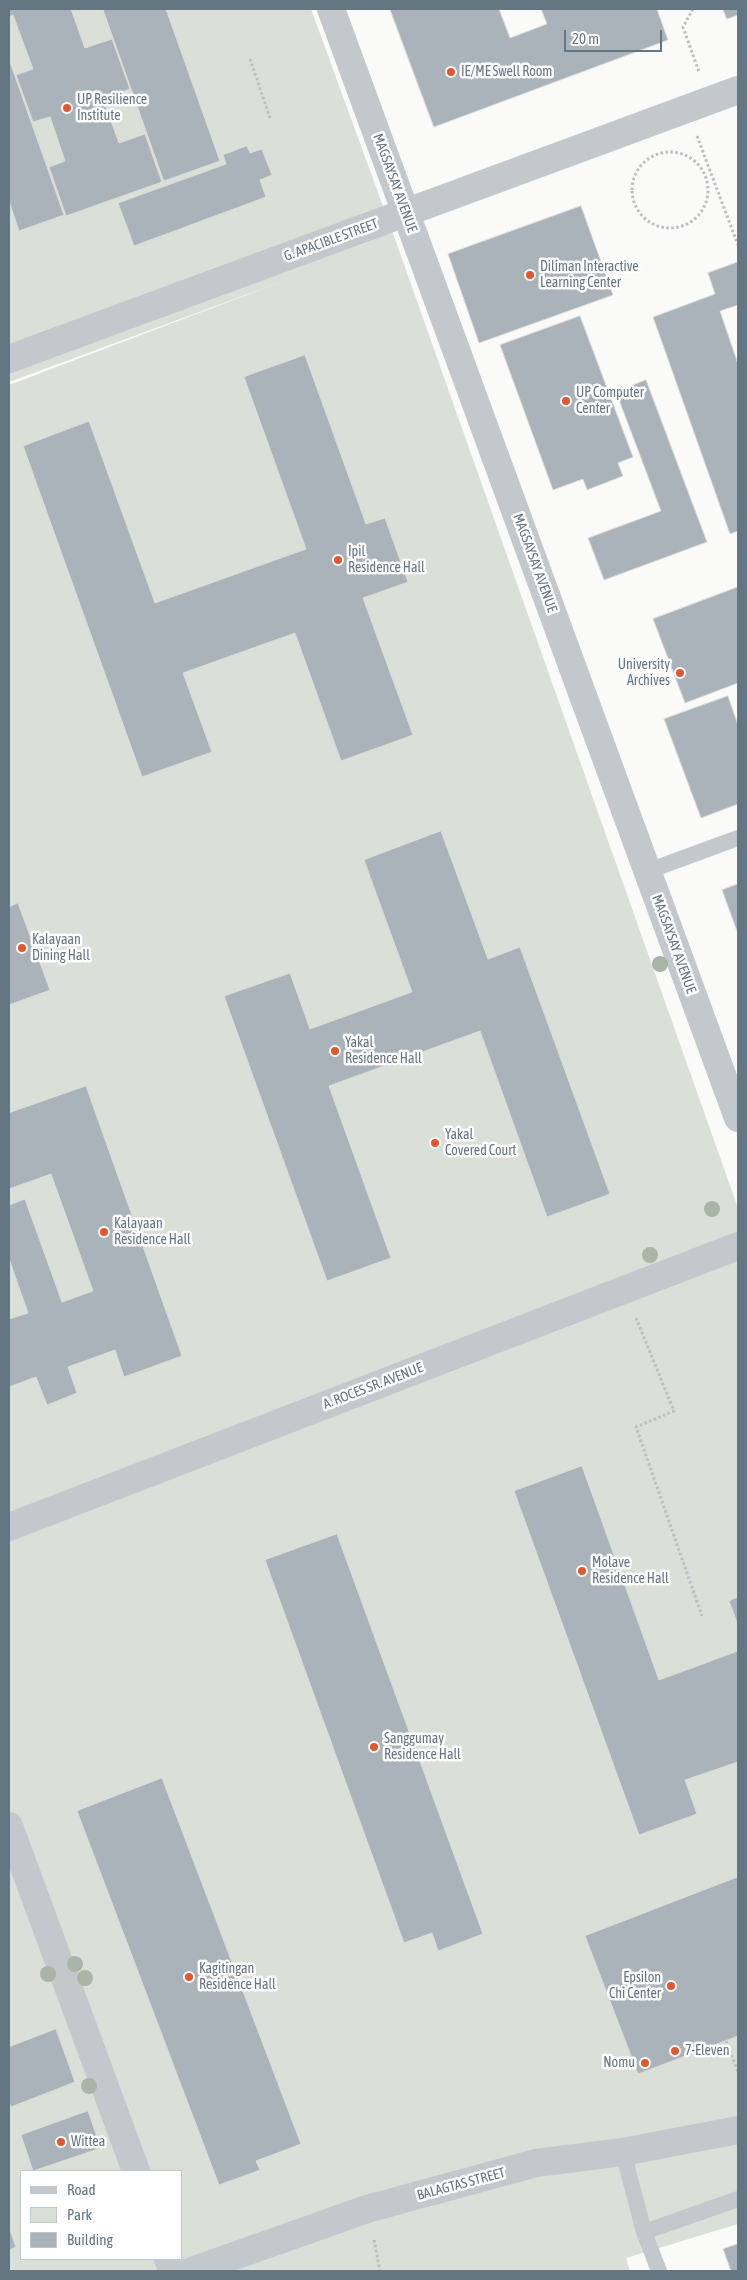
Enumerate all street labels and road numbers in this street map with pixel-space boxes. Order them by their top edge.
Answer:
street label: MAGSAYSAY AVENUE [369,131,421,235]
street label: G. APACIBLE STREET [282,215,380,265]
street label: MAGSAYSAY AVENUE [509,511,561,615]
street label: MAGSAYSAY AVENUE [648,892,700,996]
street label: A. ROCES SR. AVENUE [321,1359,425,1413]
street label: BALAGTAS STREET [415,2164,507,2204]

